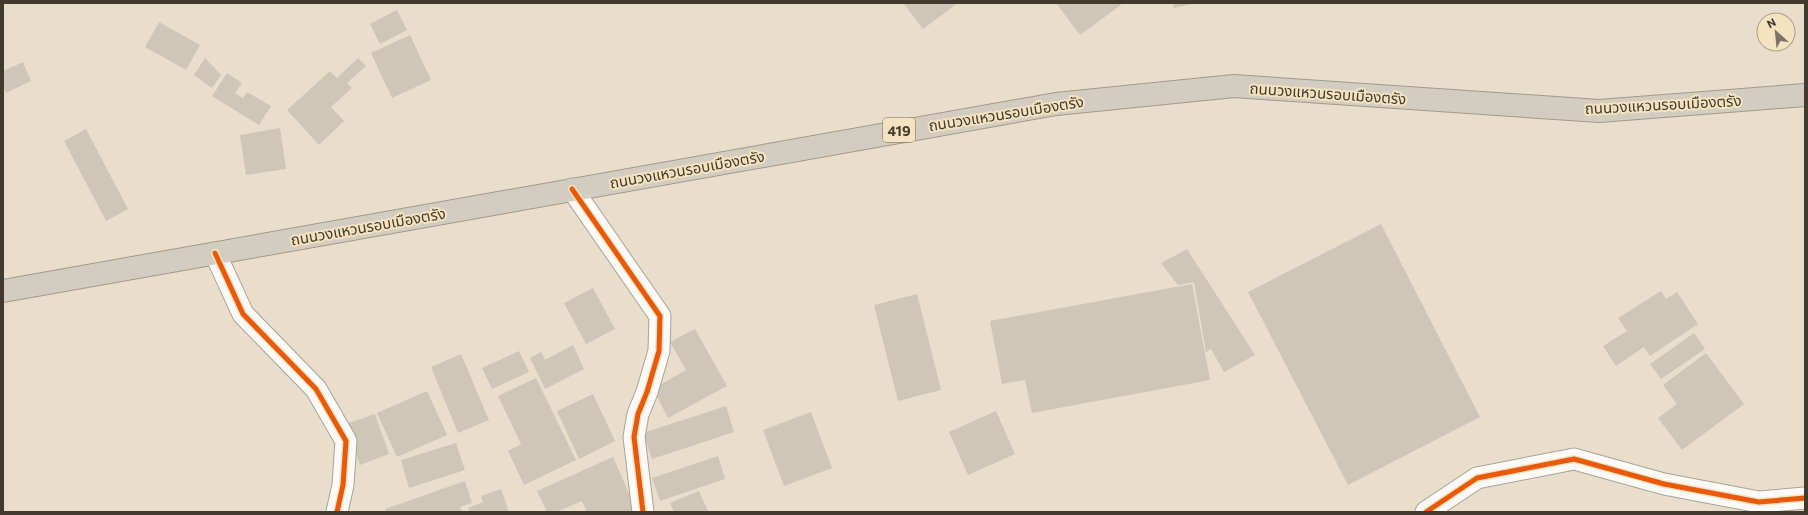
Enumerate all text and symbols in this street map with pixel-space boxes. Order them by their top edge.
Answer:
north arrow [1756,12,1796,52]
text: N [1765,15,1778,30]
street label: ถนนวงแหวนรอบเมืองตรัง [1249,79,1407,107]
street label: ถนนวงแหวนรอบเมืองตรัง [1584,91,1742,117]
street label: ถนนวงแหวนรอบเมืองตรัง [927,92,1085,134]
road number: 419 [883,118,915,142]
street label: ถนนวงแหวนรอบเมืองตรัง [608,147,766,191]
street label: ถนนวงแหวนรอบเมืองตรัง [289,204,447,248]

